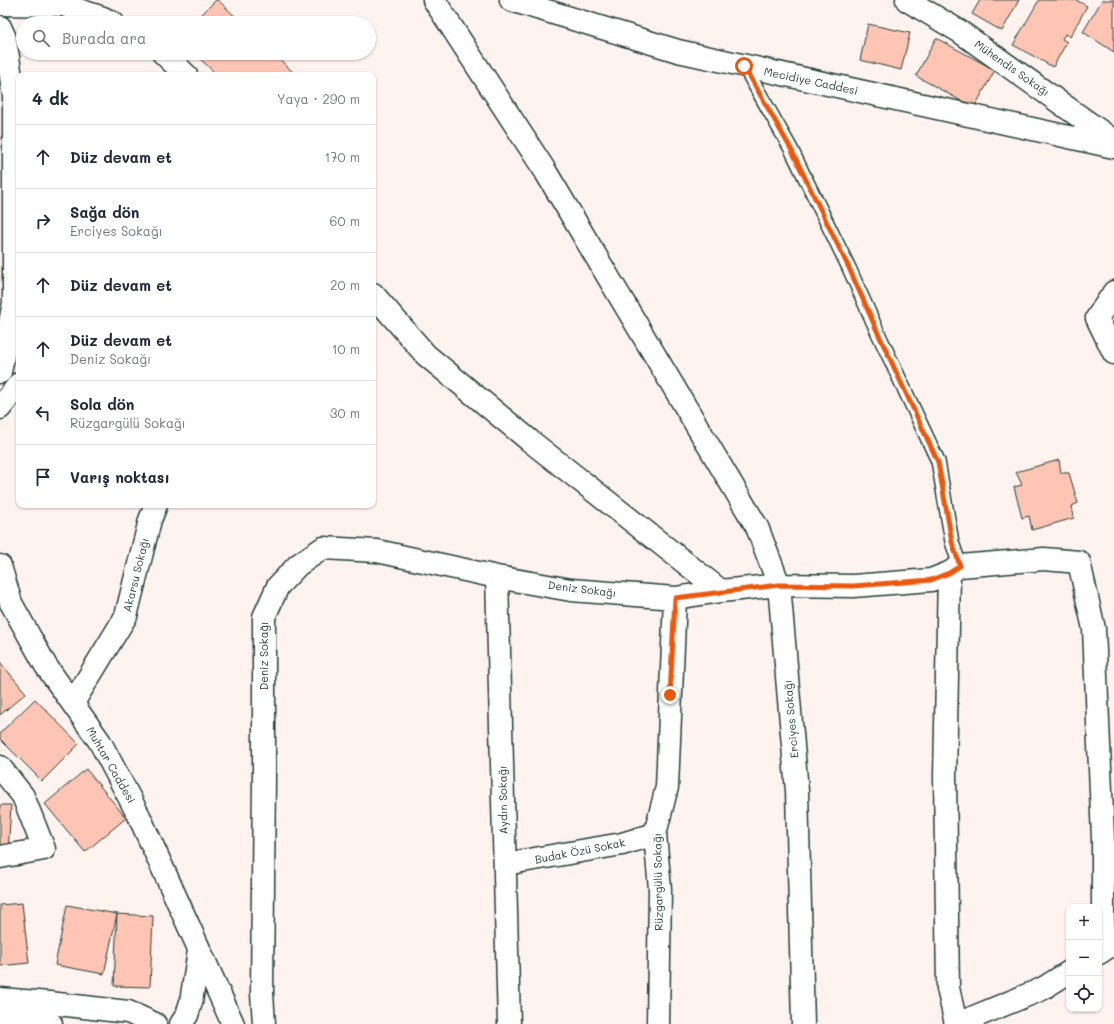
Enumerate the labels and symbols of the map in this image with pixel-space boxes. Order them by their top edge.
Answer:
street label: Mühendis Sokağı [972,36,1053,99]
route start [735,57,753,75]
street label: Mecidiye Caddesi [763,63,860,98]
street label: Akarsu Sokağı [119,536,152,614]
street label: Deniz Sokağı [547,577,617,600]
street label: Deniz Sokağı [256,622,271,690]
street label: Erciyes Sokağı [780,679,801,759]
route end [661,686,679,704]
street label: Muhtar Caddesi [83,724,139,806]
street label: Aydın Sokağı [494,766,511,834]
street label: Rüzgargülü Sokağı [649,833,666,931]
street label: Budak Özü Sokak [533,834,626,867]

